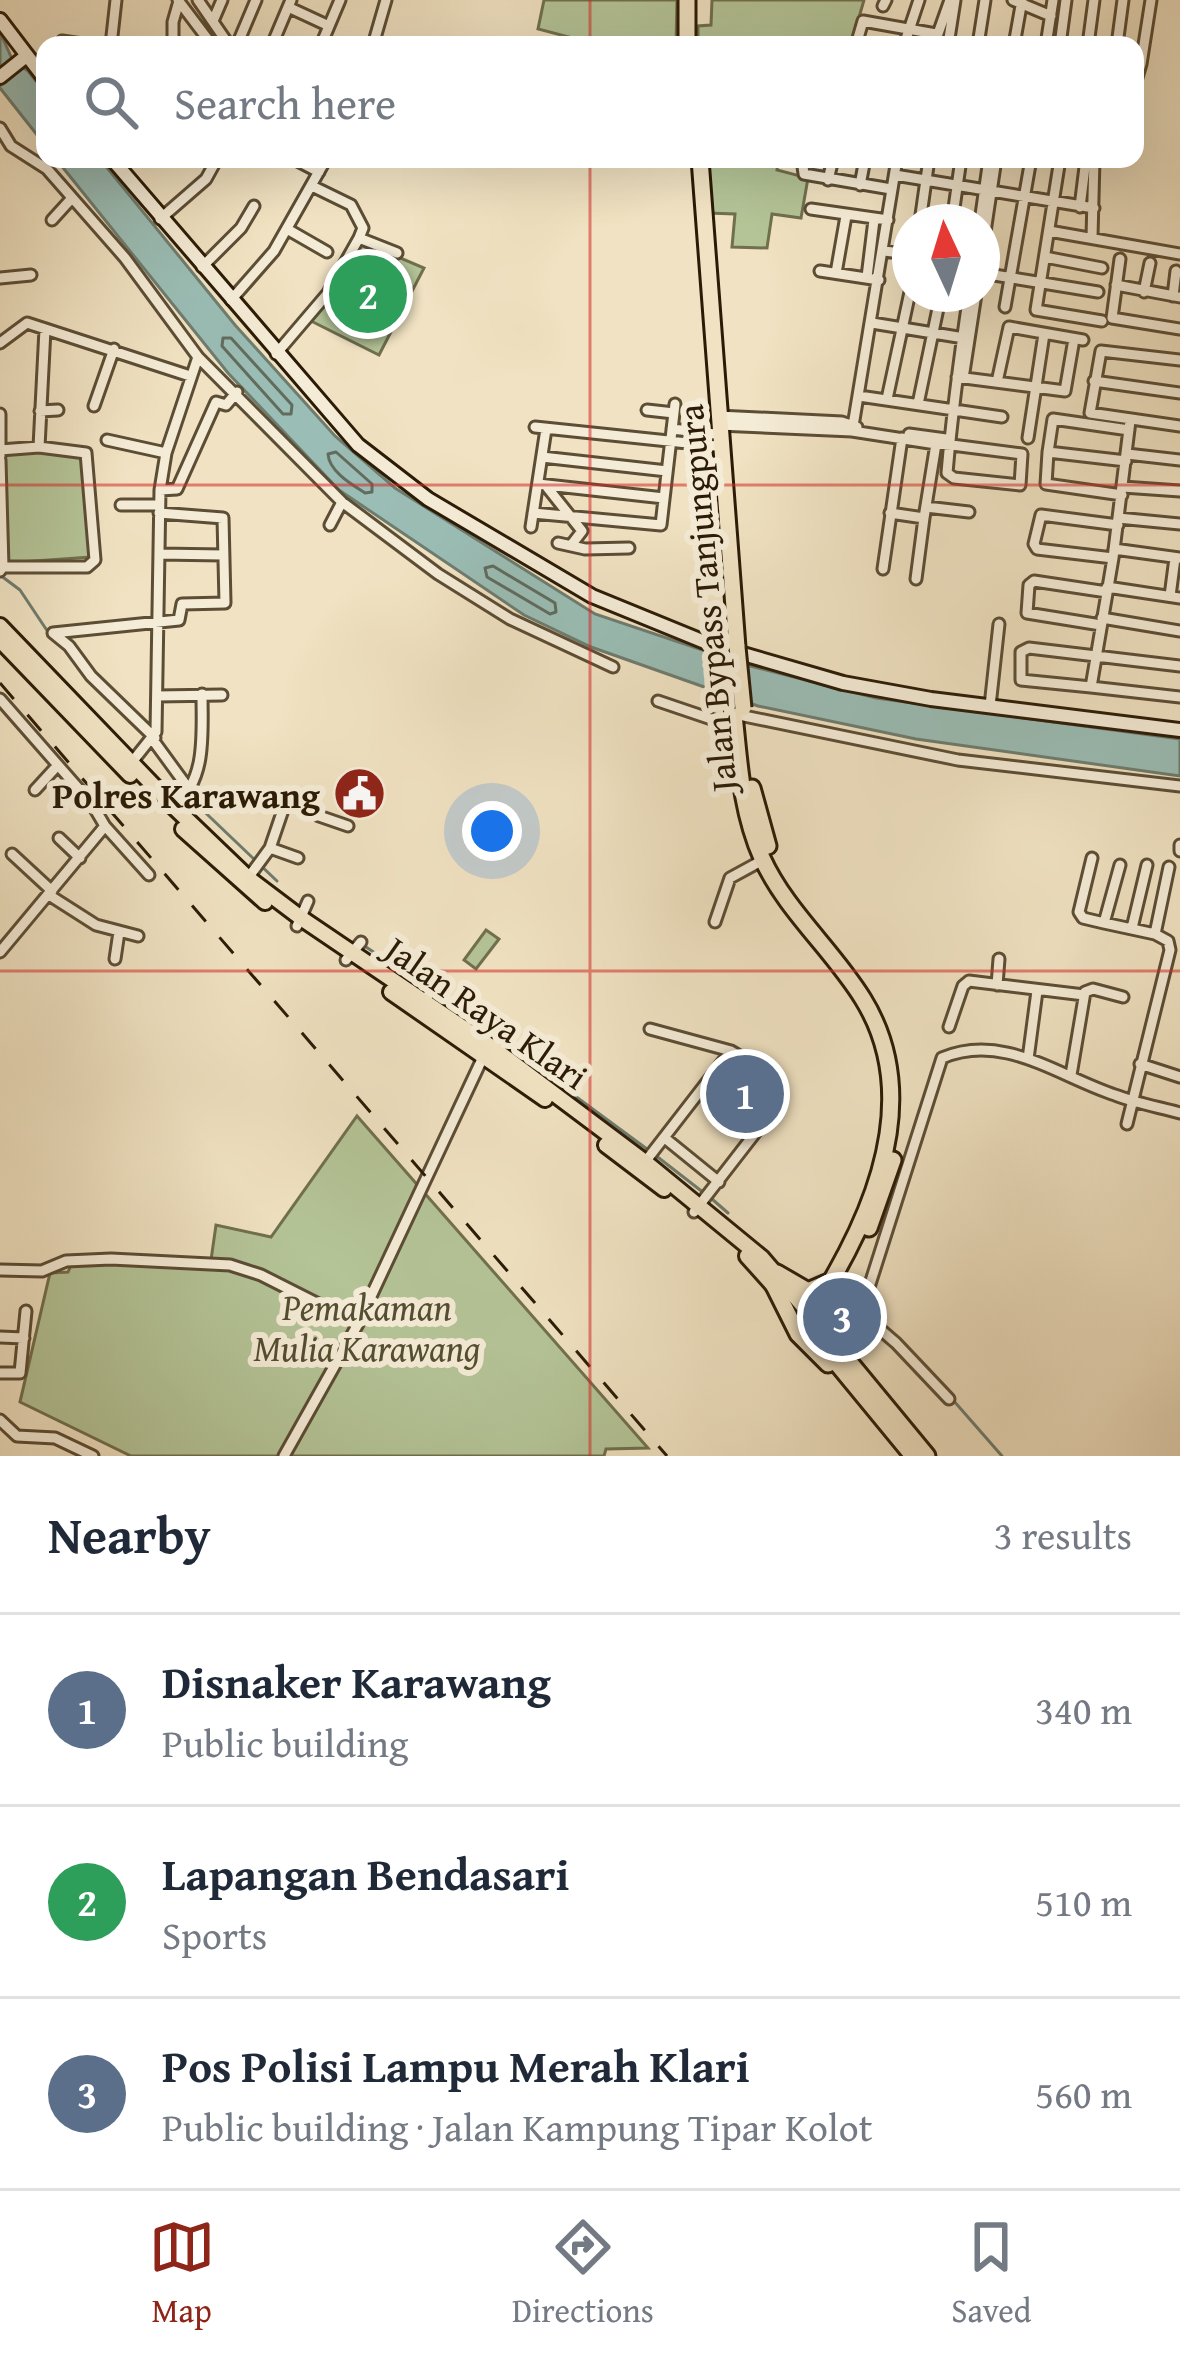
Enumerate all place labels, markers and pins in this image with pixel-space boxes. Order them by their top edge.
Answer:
pin: 2 [329,249,407,339]
public building icon: Polres Karawang [331,766,387,822]
place label: Polres Karawang [52,768,320,821]
pin: 1 [706,1049,784,1139]
pin: 3 [803,1272,881,1362]

